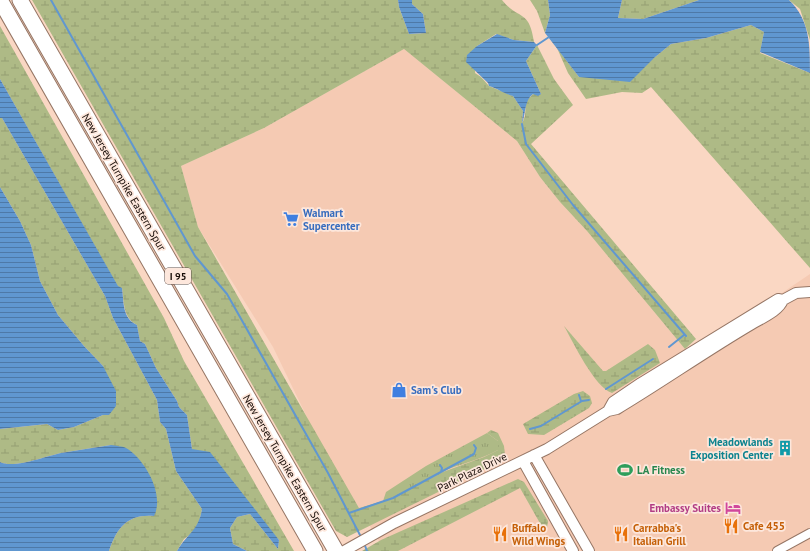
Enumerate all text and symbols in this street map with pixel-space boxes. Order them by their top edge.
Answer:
street label: New Jersey Turnpike Eastern Spur [79,111,169,253]
place label: Walmart Supercenter [303,206,360,233]
supermarket icon: Walmart Supercenter [282,210,300,228]
road number: I 95 [165,268,191,284]
shop icon: Sam's Club [390,381,408,399]
place label: Sam's Club [411,383,462,397]
street label: New Jersey Turnpike Eastern Spur [240,392,330,534]
place label: Meadowlands Exposition Center [690,435,773,462]
building icon: Meadowlands Exposition Center [776,439,794,457]
street label: Park Plaza Drive [435,449,509,495]
sports icon: LA Fitness [616,461,634,479]
place label: LA Fitness [637,463,685,477]
hotel icon: Embassy Suites [724,499,742,517]
place label: Embassy Suites [649,501,721,515]
restaurant icon: Cafe 455 [722,517,740,535]
place label: Cafe 455 [743,519,785,533]
place label: Buffalo Wild Wings [512,521,565,548]
place label: Carrabba's Italian Grill [633,521,686,548]
restaurant icon: Buffalo Wild Wings [491,525,509,543]
restaurant icon: Carrabba's Italian Grill [612,525,630,543]

